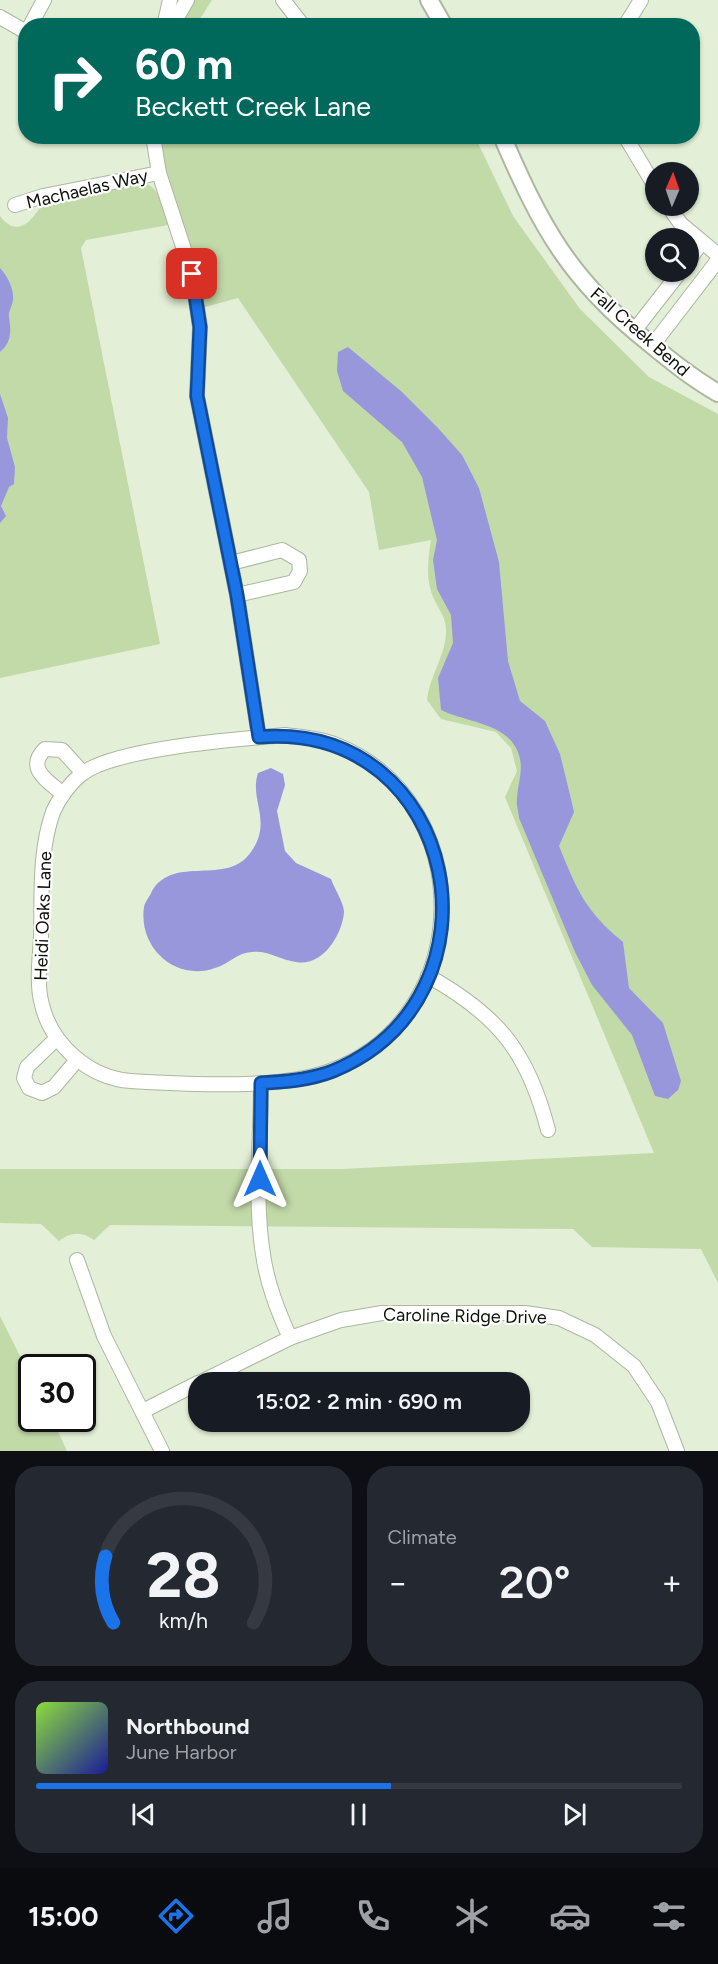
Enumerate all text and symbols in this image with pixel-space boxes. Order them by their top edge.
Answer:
text: 60 m [135,39,233,90]
icon: right [36,42,114,120]
text: Beckett Creek Lane [135,90,371,123]
north arrow [645,162,699,216]
map controls [645,162,699,282]
street label: Machaelas Way [24,164,151,214]
button: search [645,228,699,282]
pin [166,248,217,299]
icon: arrive [175,257,208,290]
street label: Fall Creek Bend [586,283,694,381]
street label: Heidi Oaks Lane [30,851,56,981]
position arrow [228,1147,292,1211]
street label: Caroline Ridge Drive [383,1304,547,1328]
speed limit sign: 30 [18,1354,96,1432]
text: 15:02 · 2 min · 690 m [256,1388,462,1415]
text: Climate [388,1525,457,1549]
text: 28 [146,1538,220,1613]
text: 20° [499,1555,571,1609]
text: − [388,1563,408,1602]
text: + [661,1563,682,1602]
text: km/h [159,1608,208,1633]
text: Northbound [126,1713,250,1740]
text: June Harbor [126,1740,237,1764]
icon: previous [127,1798,160,1831]
icon: pause [342,1798,375,1831]
icon: next [558,1798,591,1831]
icon: directions [155,1895,197,1937]
icon: music [254,1895,296,1937]
icon: phone [352,1895,394,1937]
icon: climate [451,1895,493,1937]
icon: car [549,1895,591,1937]
icon: filters [648,1895,690,1937]
text: 15:00 [28,1900,98,1933]

